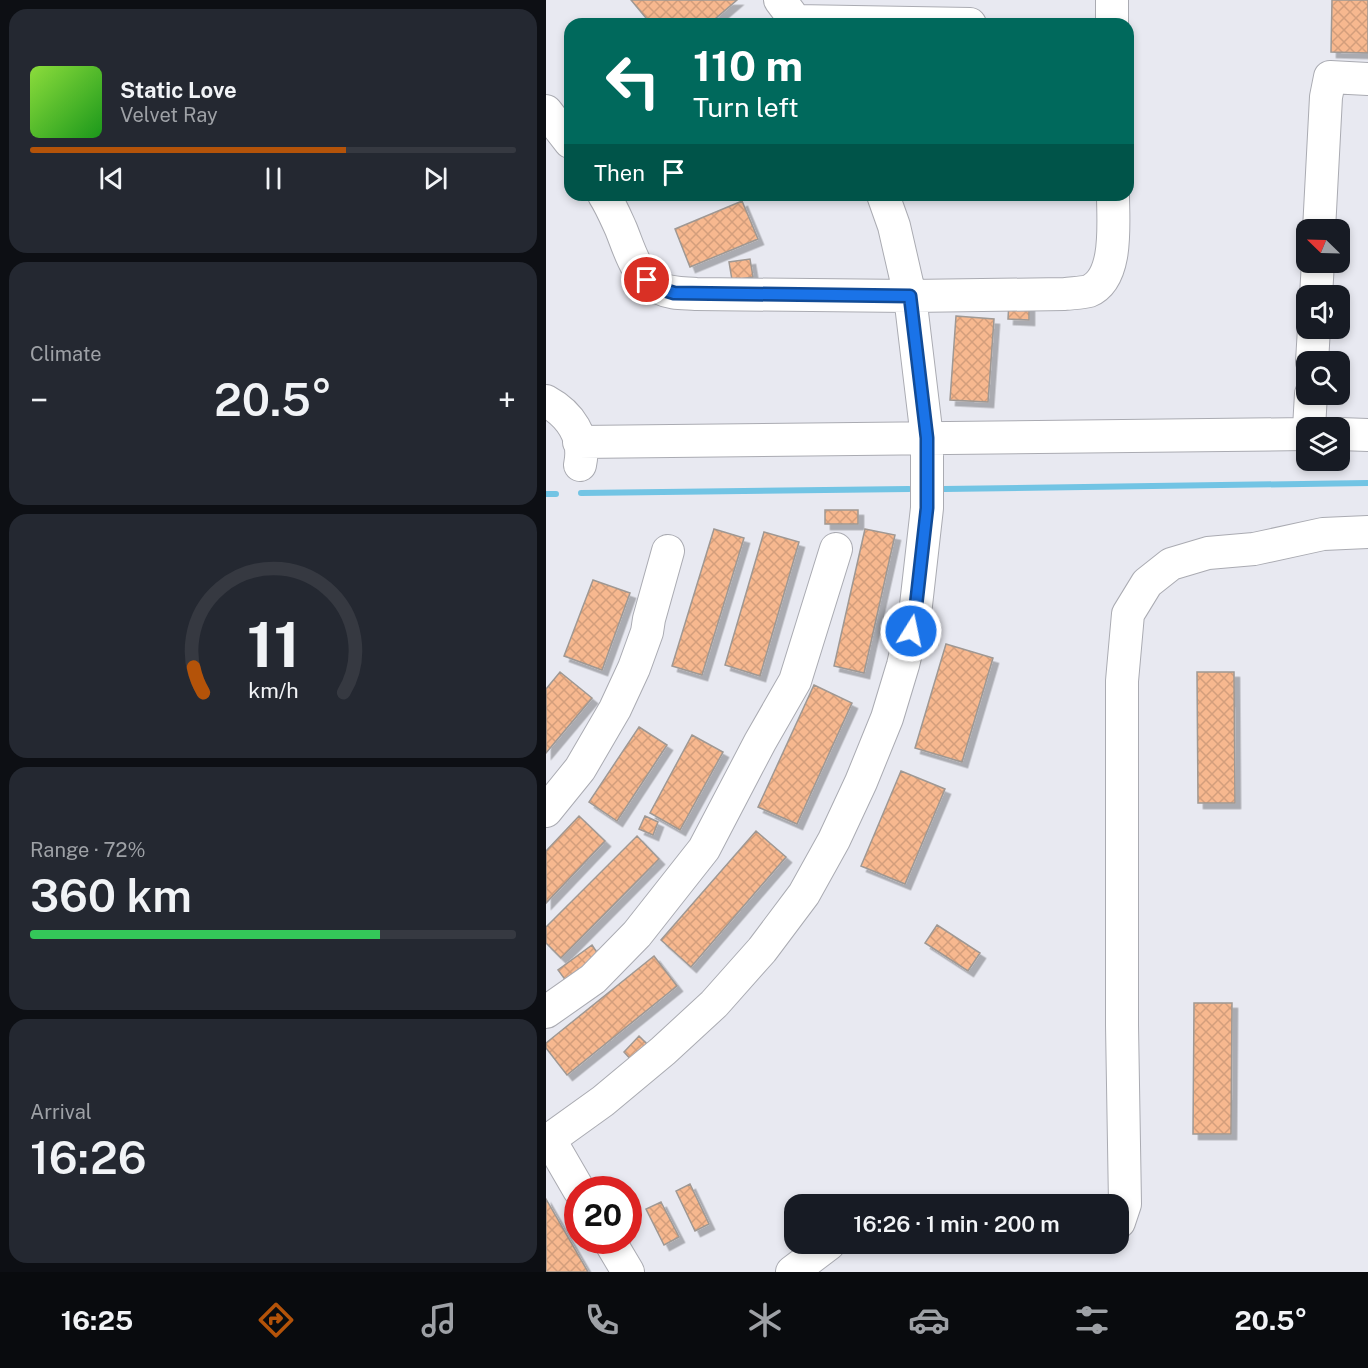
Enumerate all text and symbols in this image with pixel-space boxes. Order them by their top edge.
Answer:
text: 110 m [693,41,803,90]
icon: left [594,42,672,120]
text: Static Love [120,77,237,103]
text: Turn left [693,91,799,123]
text: Velvet Ray [120,103,218,127]
icon: arrive [657,156,690,189]
text: Then [594,160,645,186]
icon: previous [95,162,128,195]
icon: pause [257,162,290,195]
icon: next [419,162,452,195]
north arrow [1296,219,1350,273]
map controls [1296,219,1350,471]
pin [621,254,672,305]
icon: arrive [630,263,663,296]
button: sound [1296,285,1350,339]
text: Climate [30,342,102,366]
button: search [1296,351,1350,405]
text: 20.5° [214,373,332,426]
text: − [30,381,48,419]
text: + [498,381,516,419]
button: layers [1296,417,1350,471]
position arrow [879,599,943,663]
text: 11 [246,608,300,681]
text: km/h [248,678,298,703]
text: Range · 72% [30,838,146,862]
text: 360 km [30,869,192,922]
text: Arrival [30,1100,92,1124]
text: 16:26 [30,1131,147,1184]
speed limit sign: 20 [564,1176,642,1254]
text: 16:26 · 1 min · 200 m [853,1211,1060,1237]
icon: directions [255,1299,297,1341]
icon: music [418,1299,460,1341]
icon: phone [581,1299,623,1341]
icon: climate [744,1299,786,1341]
icon: car [908,1299,950,1341]
icon: filters [1071,1299,1113,1341]
text: 16:25 [61,1304,133,1336]
text: 20.5° [1234,1304,1307,1336]

